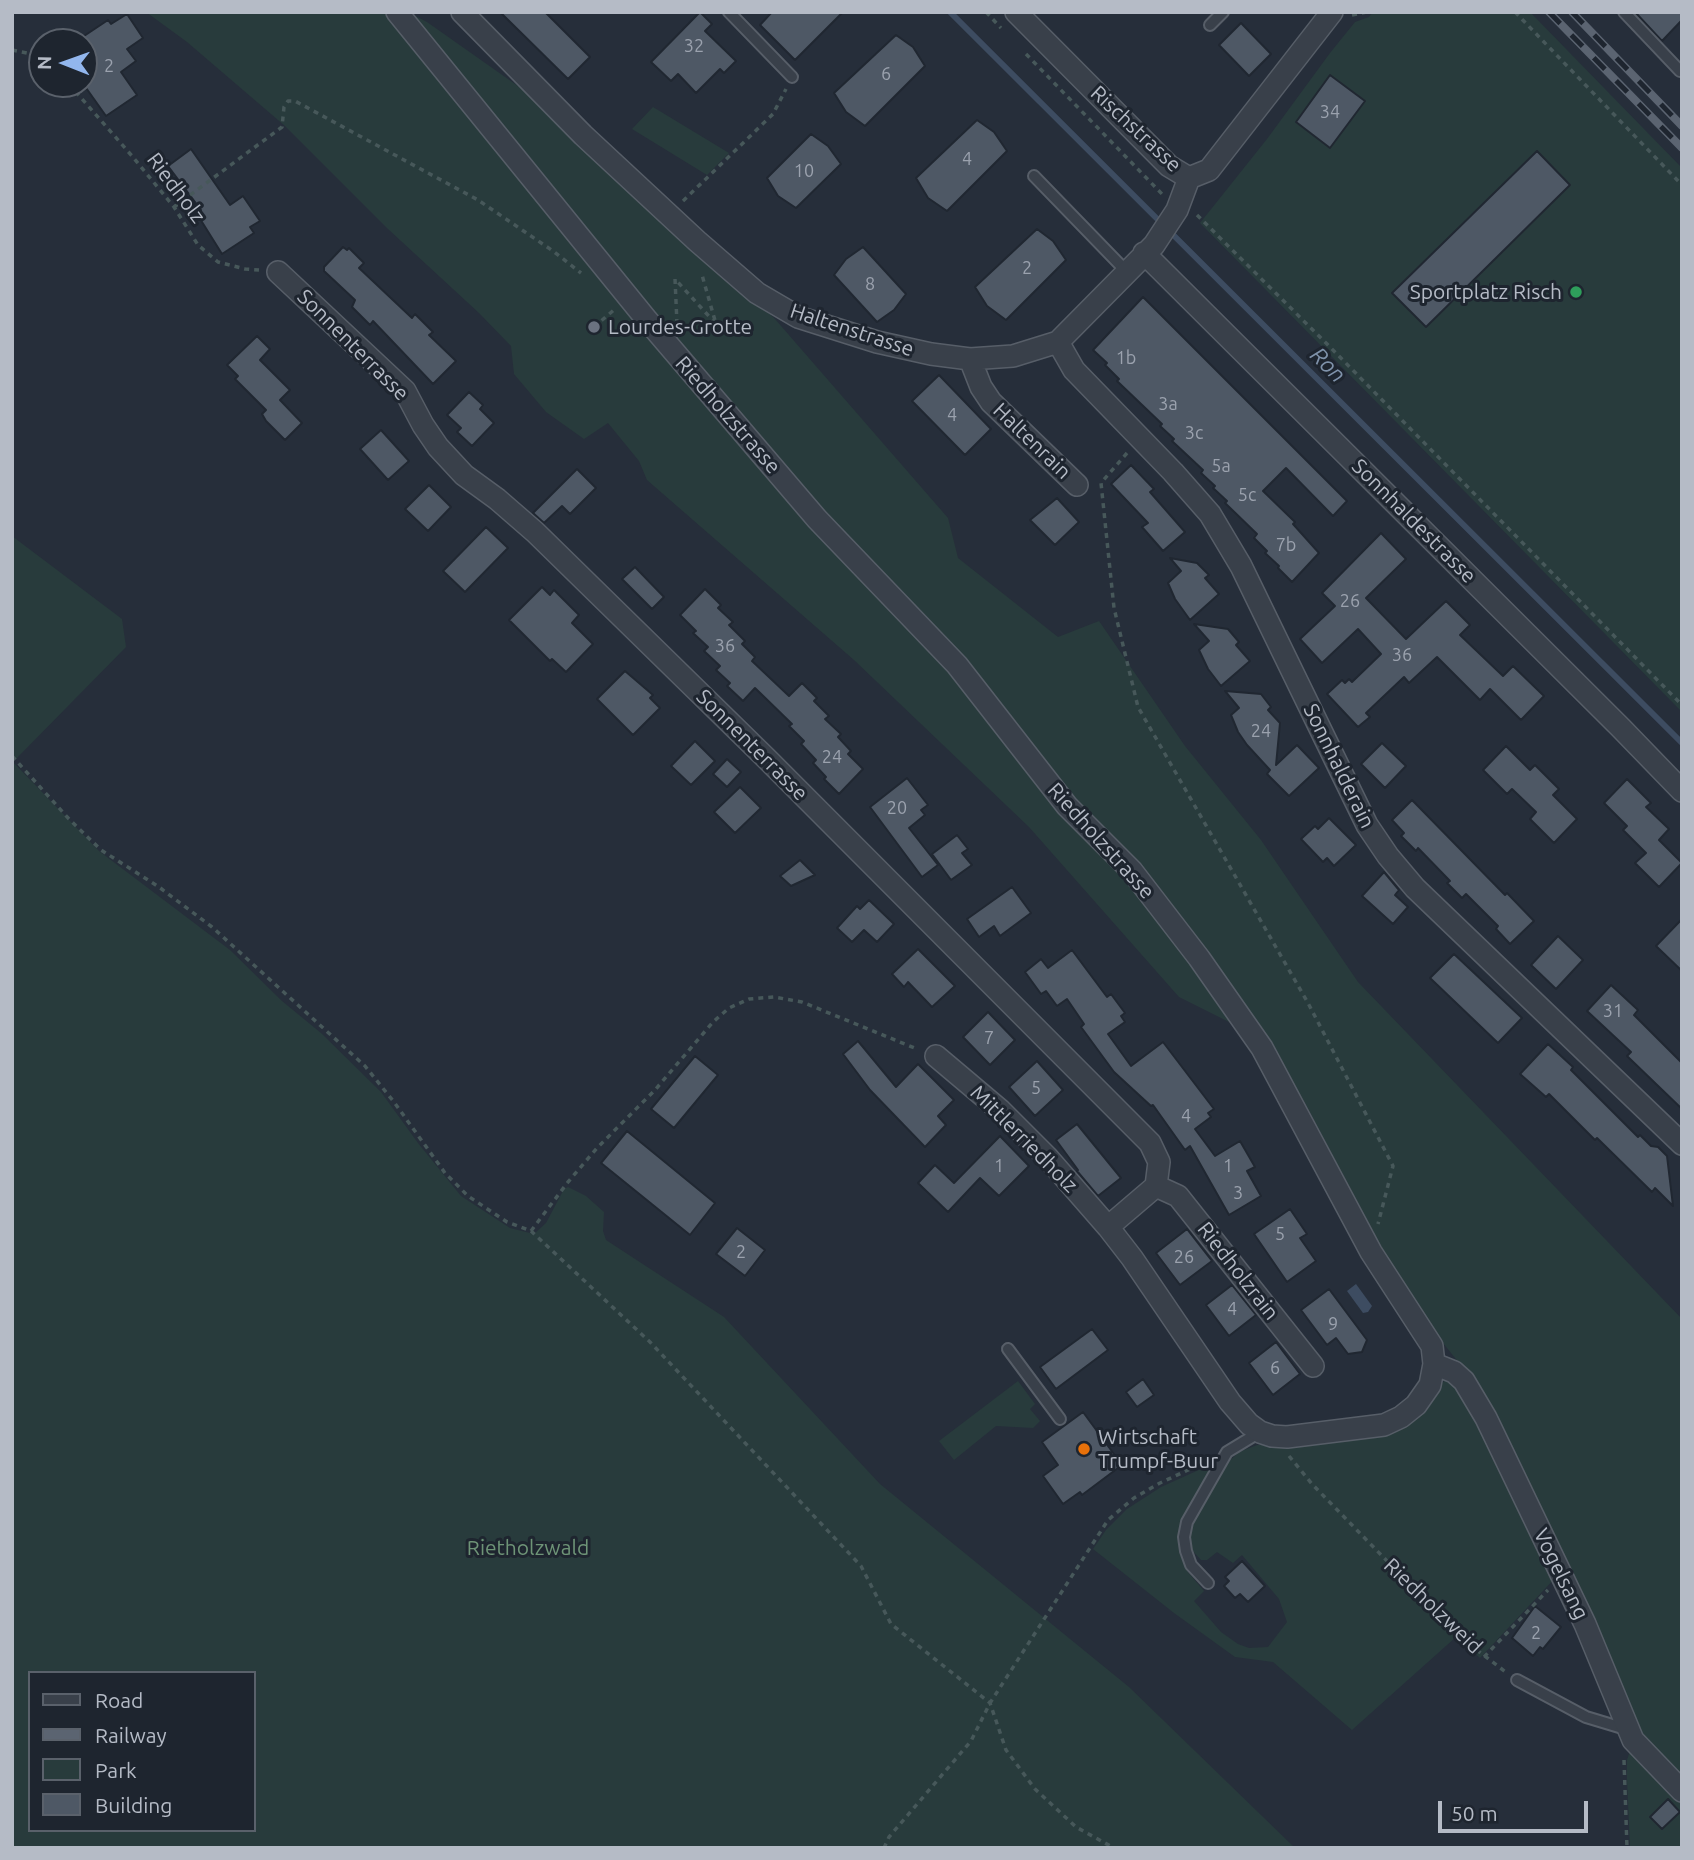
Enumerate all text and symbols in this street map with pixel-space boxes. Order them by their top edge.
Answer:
north arrow [28,28,98,98]
house number: 32 [684,35,704,57]
text: N [33,55,55,70]
house number: 2 [104,55,114,77]
house number: 6 [881,63,891,85]
street label: Rischstrasse [1085,81,1187,177]
house number: 34 [1320,101,1340,123]
street label: Riedholz [141,148,211,228]
house number: 4 [962,148,972,170]
house number: 10 [794,160,814,182]
house number: 2 [1022,257,1032,279]
house number: 8 [865,273,875,295]
place label: Sportplatz Risch [1410,279,1562,305]
street label: Sonnenterrasse [292,284,414,406]
marker: Sportplatz Risch [1568,284,1584,300]
street label: Haltenstrasse [787,298,917,362]
place label: Lourdes-Grotte [608,314,752,340]
marker: Lourdes-Grotte [586,319,602,335]
water label: Ron [1304,341,1352,389]
house number: 1b [1116,347,1136,369]
street label: Riedholzstrasse [670,351,786,479]
house number: 3a [1158,393,1178,415]
street label: Haltenrain [988,398,1076,484]
house number: 4 [947,404,957,426]
house number: 3c [1185,422,1203,444]
street label: Sonnhaldestrasse [1347,454,1481,588]
house number: 5a [1211,455,1231,477]
house number: 5c [1238,484,1256,506]
house number: 7b [1276,534,1296,556]
house number: 26 [1340,590,1360,612]
house number: 36 [715,635,735,657]
house number: 36 [1392,644,1412,666]
street label: Sonnenterrasse [691,684,813,806]
street label: Sonnhalderain [1298,700,1380,832]
house number: 24 [1251,720,1271,742]
house number: 24 [822,746,842,768]
street label: Riedholzstrasse [1042,778,1160,904]
house number: 20 [887,797,907,819]
house number: 31 [1603,1000,1623,1022]
house number: 7 [984,1027,994,1049]
house number: 5 [1031,1077,1041,1099]
street label: Mittlerriedholz [965,1080,1083,1198]
house number: 4 [1181,1105,1191,1127]
house number: 1 [994,1155,1004,1177]
house number: 1 [1223,1155,1233,1177]
house number: 3 [1233,1182,1243,1204]
street label: Riedholzrain [1192,1217,1284,1325]
house number: 5 [1275,1223,1285,1245]
house number: 2 [736,1241,746,1263]
house number: 26 [1174,1246,1194,1268]
house number: 4 [1227,1298,1237,1320]
house number: 9 [1328,1313,1338,1335]
house number: 6 [1270,1357,1280,1379]
place label: Wirtschaft Trumpf-Buur [1098,1424,1218,1474]
marker: Wirtschaft Trumpf-Buur [1076,1441,1092,1457]
street label: Vogelsang [1528,1524,1594,1624]
park label: Rietholzwald [467,1535,589,1561]
street label: Riedholzweid [1379,1553,1487,1659]
house number: 2 [1531,1622,1541,1644]
legend [28,1671,256,1832]
text: Road [95,1688,143,1712]
text: Railway [95,1723,167,1747]
text: Park [95,1758,137,1782]
scale bar [1442,1786,1592,1830]
text: Building [95,1793,172,1817]
text: 50 m [1451,1801,1498,1825]

